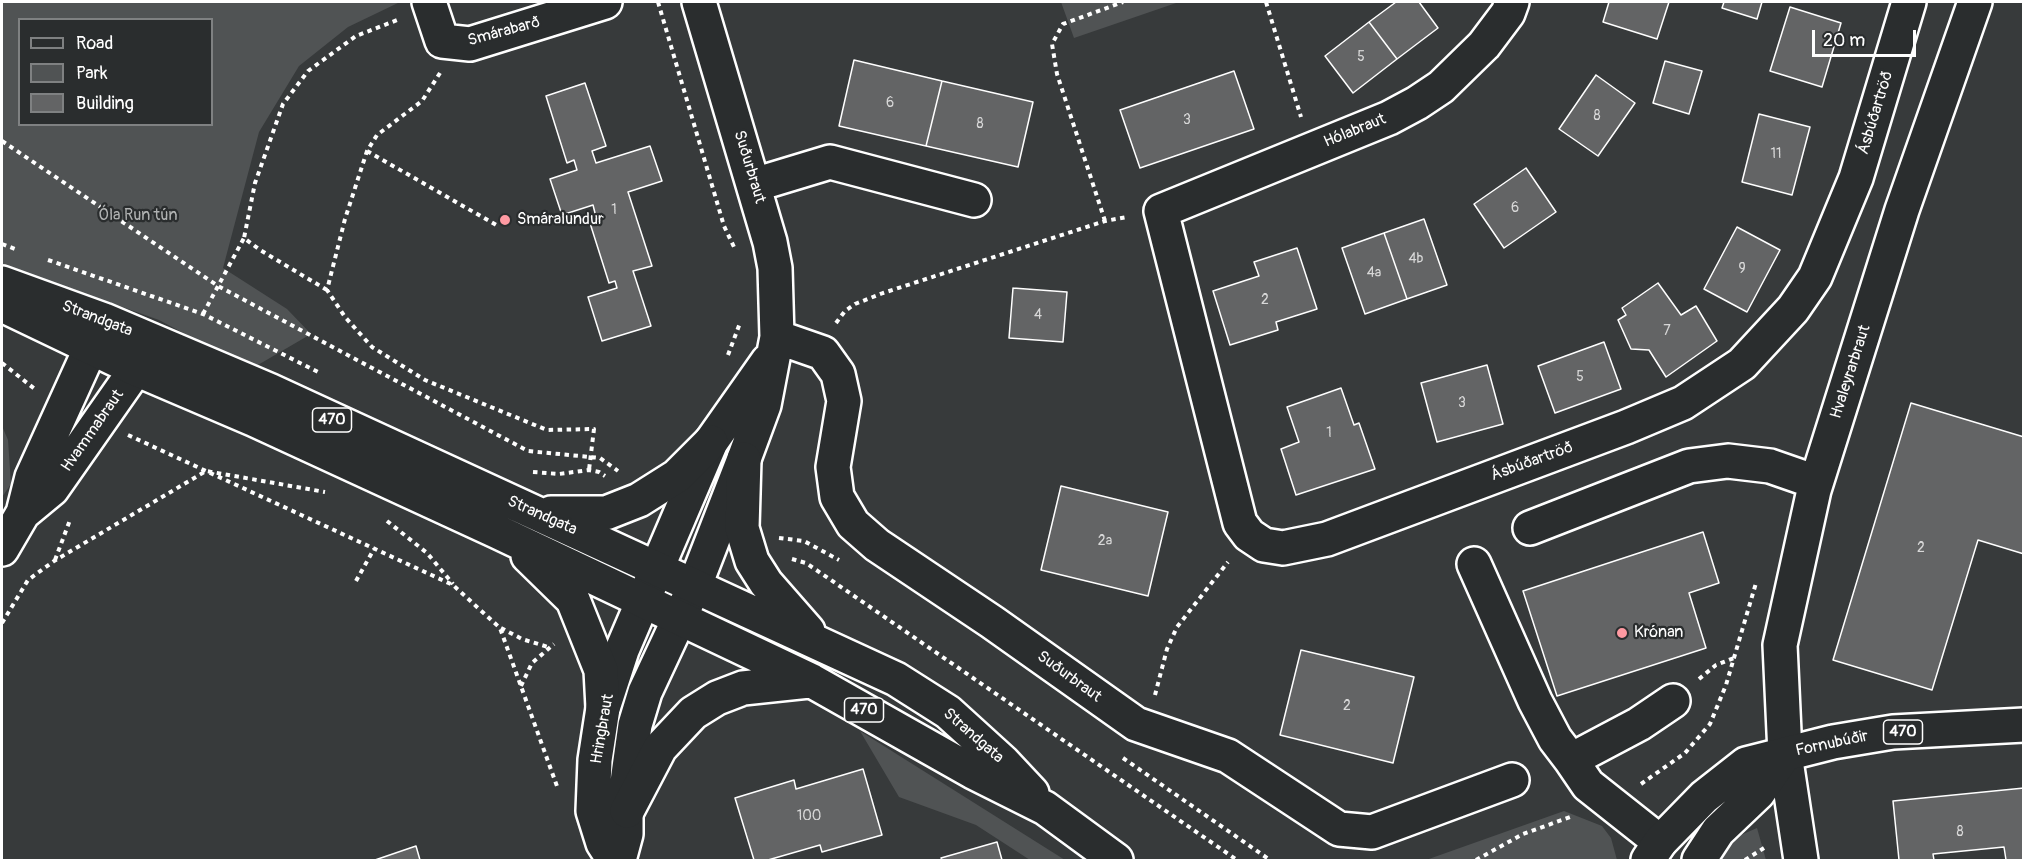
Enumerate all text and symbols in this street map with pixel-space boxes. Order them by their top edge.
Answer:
street label: Smárabarð [466,13,542,51]
legend [18,18,213,126]
scale bar [1815,18,1918,56]
text: 20 m [1823,29,1865,52]
text: Road [76,32,113,55]
house number: 5 [1357,49,1365,65]
text: Park [76,62,108,85]
street label: Ásbúðartröð [1854,69,1898,157]
text: Building [76,92,134,115]
house number: 6 [886,95,894,111]
house number: 8 [1593,108,1601,124]
street label: Hólabraut [1321,110,1389,152]
house number: 3 [1183,112,1191,128]
house number: 8 [976,116,984,132]
street label: Suðurbraut [729,128,769,206]
house number: 11 [1771,146,1781,162]
house number: 6 [1511,200,1519,216]
house number: 1 [611,202,617,218]
park label: Óla Run tún [98,206,178,226]
place label: Smáralundur [517,210,604,230]
marker: Smáralundur [498,213,512,227]
house number: 4b [1409,251,1423,267]
house number: 9 [1738,261,1746,277]
house number: 4a [1367,265,1381,281]
house number: 2 [1261,292,1269,308]
street label: Strandgata [59,297,135,341]
house number: 4 [1034,307,1042,323]
house number: 7 [1663,323,1671,339]
street label: Hvaleyrarbraut [1827,323,1875,421]
house number: 5 [1576,369,1584,385]
street label: Hvammabraut [58,386,128,476]
house number: 3 [1458,395,1466,411]
road number: 470 [312,408,352,432]
house number: 1 [1326,425,1332,441]
street label: Ásbúðartröð [1488,438,1576,486]
street label: Strandgata [504,492,580,540]
house number: 2a [1098,533,1112,549]
house number: 2 [1917,540,1925,556]
place label: Krónan [1634,623,1683,643]
marker: Krónan [1615,626,1629,640]
street label: Suðurbraut [1033,647,1105,707]
street label: Hringbraut [587,692,619,766]
road number: 470 [844,698,884,722]
house number: 2 [1343,698,1351,714]
street label: Strandgata [939,704,1007,768]
road number: 470 [1884,720,1922,744]
street label: Fornubúðir [1794,727,1870,761]
house number: 100 [797,808,821,824]
house number: 8 [1956,824,1964,840]

